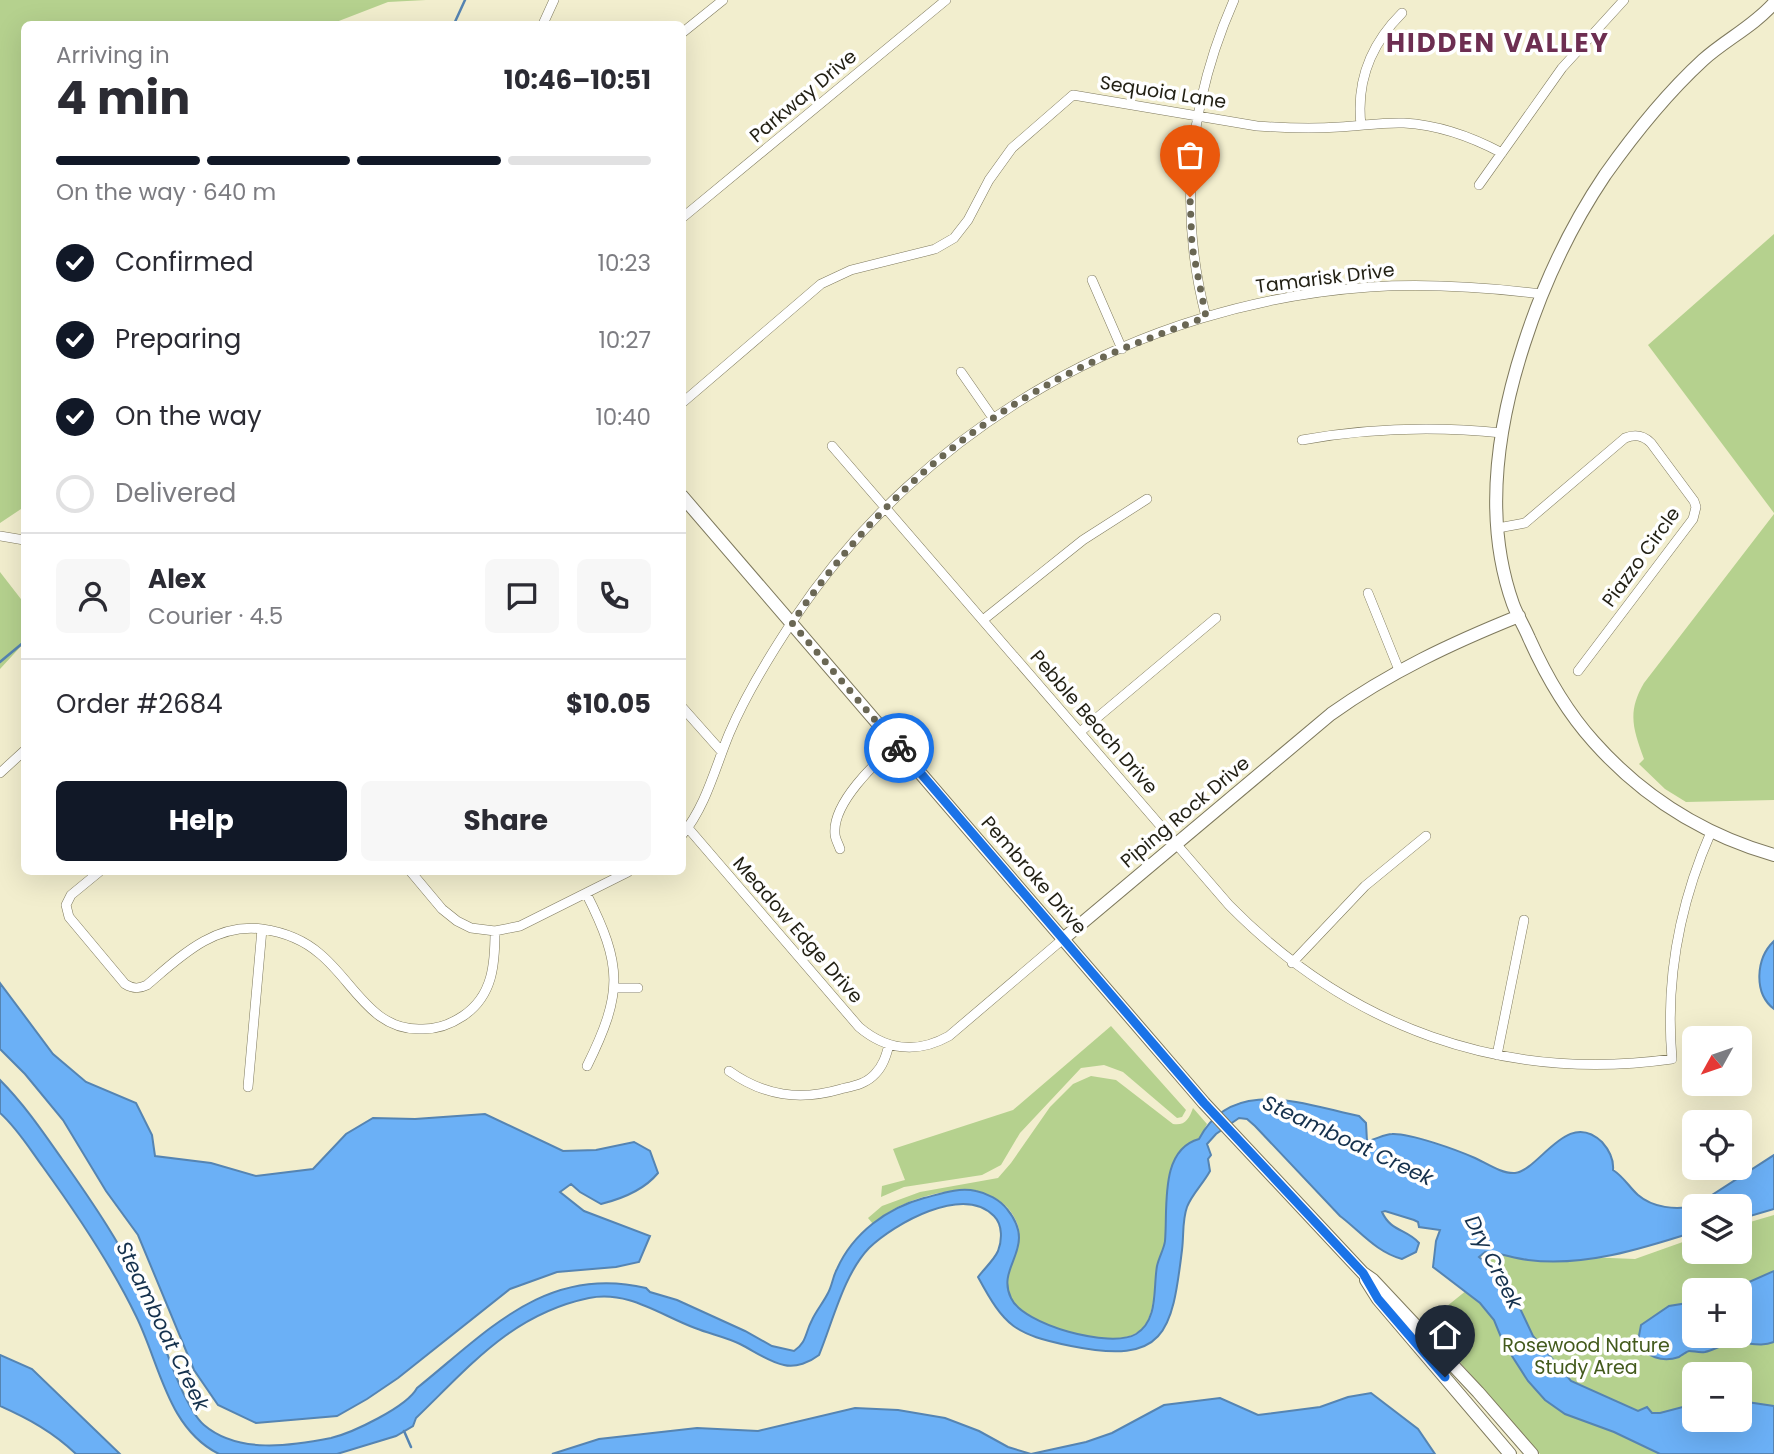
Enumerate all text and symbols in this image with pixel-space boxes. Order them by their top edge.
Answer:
district label: HIDDEN VALLEY [1386,25,1610,61]
text: Arriving in [56,39,170,71]
street label: Parkway Drive [744,43,862,149]
text: 10:46–10:51 [504,62,651,98]
text: 4 min [56,66,190,130]
street label: Sequoia Lane [1098,69,1228,115]
pin [1160,125,1220,197]
icon: bag [1171,136,1209,174]
text: On the way · 640 m [56,176,276,208]
icon: check [56,244,94,282]
text: Confirmed [115,244,253,280]
text: 10:23 [598,247,651,279]
street label: Tamarisk Drive [1254,256,1396,300]
icon: check [56,321,94,359]
text: Preparing [115,321,241,357]
text: 10:27 [599,324,651,356]
icon: check [56,398,94,436]
text: On the way [115,398,262,434]
text: 10:40 [595,401,651,433]
text: Delivered [115,475,236,511]
street label: Piazzo Circle [1596,502,1686,612]
button: person [56,559,130,633]
button: chat [485,559,559,633]
button: phone [577,559,651,633]
text: Alex [148,561,206,597]
text: Courier · 4.5 [148,600,283,632]
street label: Pebble Beach Drive [1024,644,1164,800]
text: Order #2684 [56,686,223,722]
text: $10.05 [566,686,651,722]
courier [864,713,934,783]
icon: bike [880,729,918,767]
street label: Piping Rock Drive [1115,750,1255,874]
button: Help [56,781,347,861]
button: Share [361,781,651,861]
street label: Pembroke Drive [975,810,1093,940]
street label: Meadow Edge Drive [727,851,869,1009]
north arrow [1682,1026,1752,1096]
map controls [1682,1026,1752,1432]
water label: Steamboat Creek [1258,1088,1439,1193]
button: locate [1682,1110,1752,1180]
button: layers [1682,1194,1752,1264]
water label: Dry Creek [1458,1210,1531,1315]
water label: Steamboat Creek [109,1236,217,1417]
button: + [1682,1278,1752,1348]
pin [1415,1305,1475,1377]
icon: home [1426,1316,1464,1354]
park label: Rosewood Nature Study Area [1502,1332,1670,1381]
button: − [1682,1362,1752,1432]

